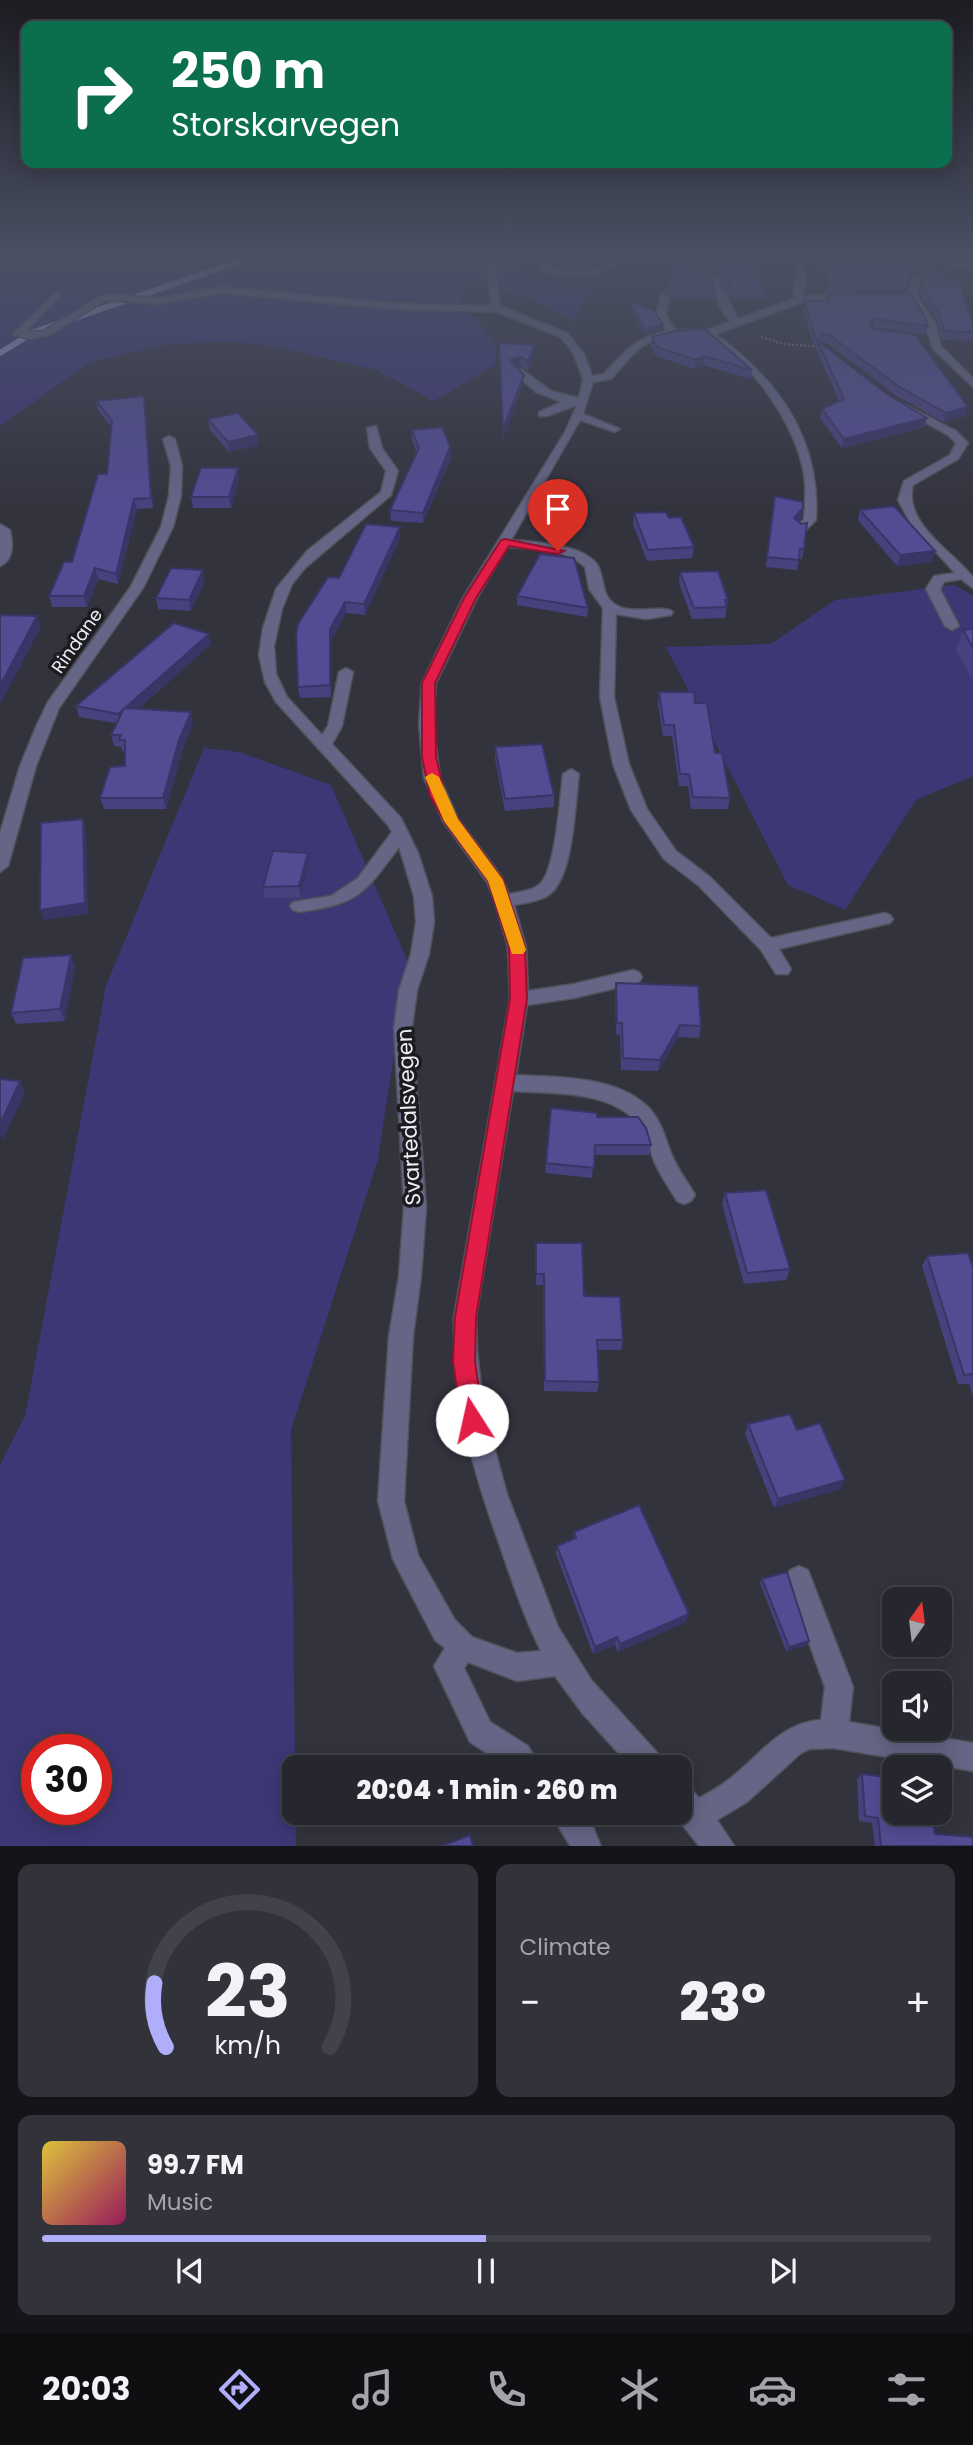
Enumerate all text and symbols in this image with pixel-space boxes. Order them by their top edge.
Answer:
text: 250 m [171,37,325,105]
icon: right [56,49,147,140]
text: Storskarvegen [171,102,400,147]
pin [528,479,588,551]
icon: arrive [539,490,577,528]
street label: Rindane [45,603,108,678]
street label: Svartedalsvegen [389,1028,428,1206]
position arrow [435,1383,509,1457]
north arrow [882,1587,952,1657]
map controls [882,1587,952,1825]
button: sound [882,1671,952,1741]
speed limit sign: 30 [21,1734,112,1825]
button: layers [882,1755,952,1825]
text: 20:04 · 1 min · 260 m [356,1772,618,1808]
text: Climate [520,1931,610,1963]
text: 23 [205,1941,291,2042]
text: 23° [680,1966,766,2039]
text: − [520,1976,540,2029]
text: + [905,1976,931,2029]
text: km/h [214,2027,281,2062]
text: 99.7 FM [147,2147,244,2183]
text: Music [147,2186,213,2218]
icon: previous [171,2252,209,2290]
icon: pause [467,2252,505,2290]
icon: next [764,2252,802,2290]
icon: directions [215,2365,264,2414]
icon: music [348,2365,397,2414]
icon: phone [482,2365,531,2414]
icon: climate [615,2365,664,2414]
icon: car [748,2365,797,2414]
icon: filters [882,2365,931,2414]
text: 20:03 [42,2366,131,2411]

